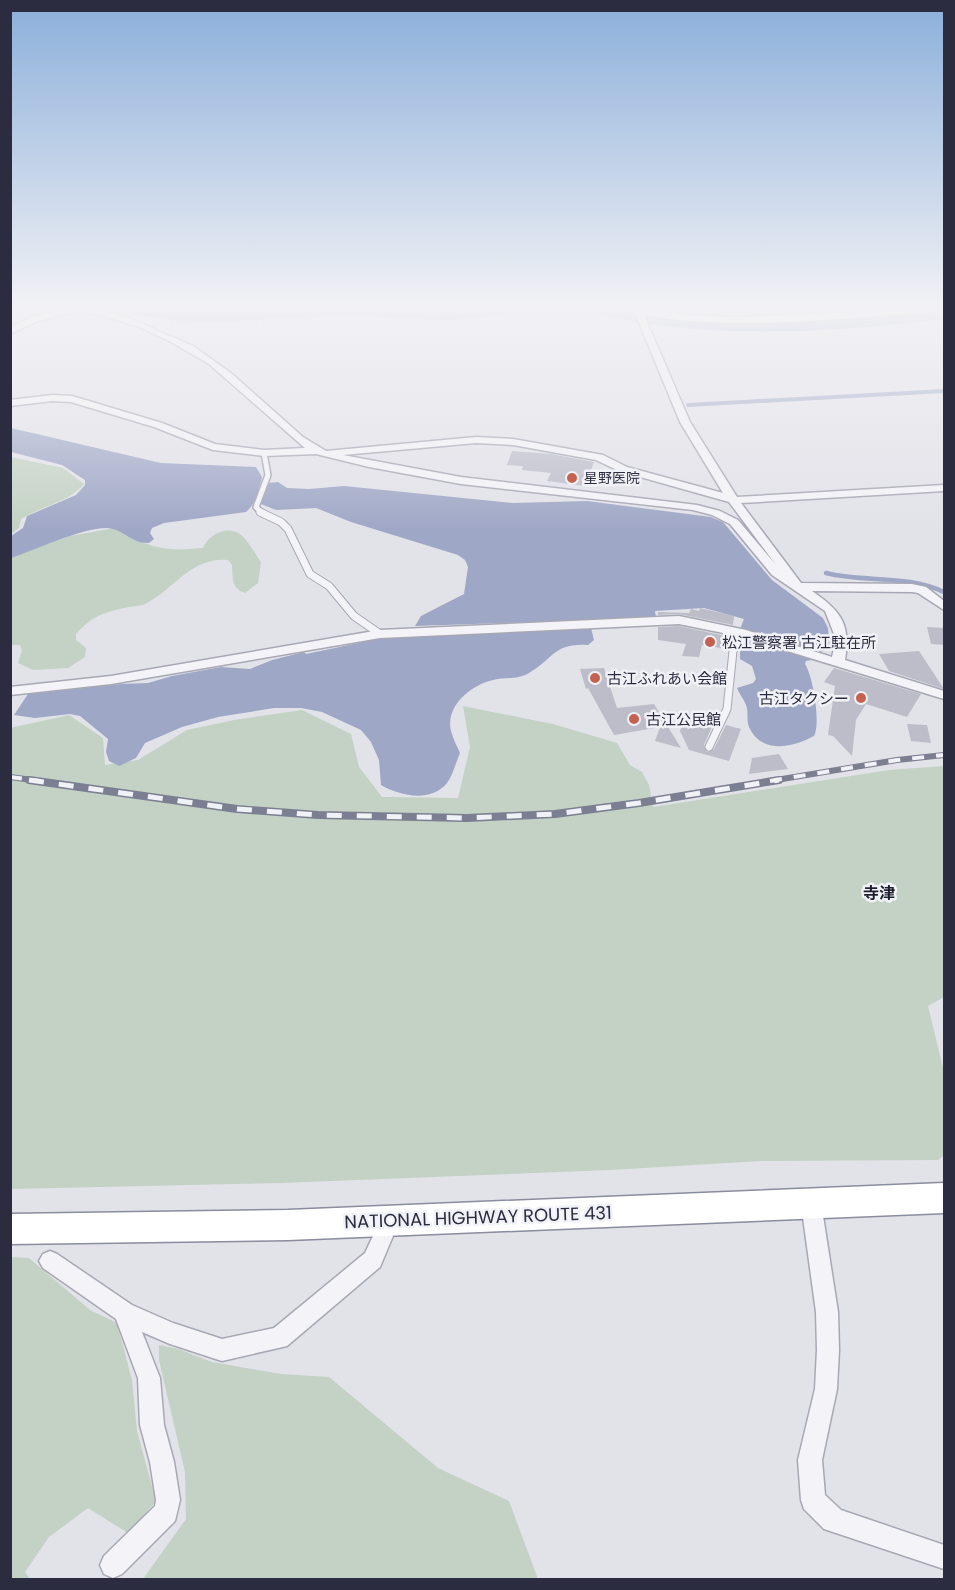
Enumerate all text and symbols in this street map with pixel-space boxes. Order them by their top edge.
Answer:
place label: 星野医院 [584,468,640,488]
marker: 星野医院 [565,471,579,485]
place label: 松江警察署 古江駐在所 [722,632,876,653]
marker: 松江警察署 古江駐在所 [703,635,717,649]
place label: 古江ふれあい会館 [607,668,727,689]
marker: 古江ふれあい会館 [588,671,602,685]
place label: 古江タクシー [759,688,849,709]
marker: 古江タクシー [854,691,868,705]
place label: 古江公民館 [646,709,721,730]
marker: 古江公民館 [627,712,641,726]
district label: 寺津 [863,882,895,905]
street label: NATIONAL HIGHWAY ROUTE 431 [344,1200,612,1234]

